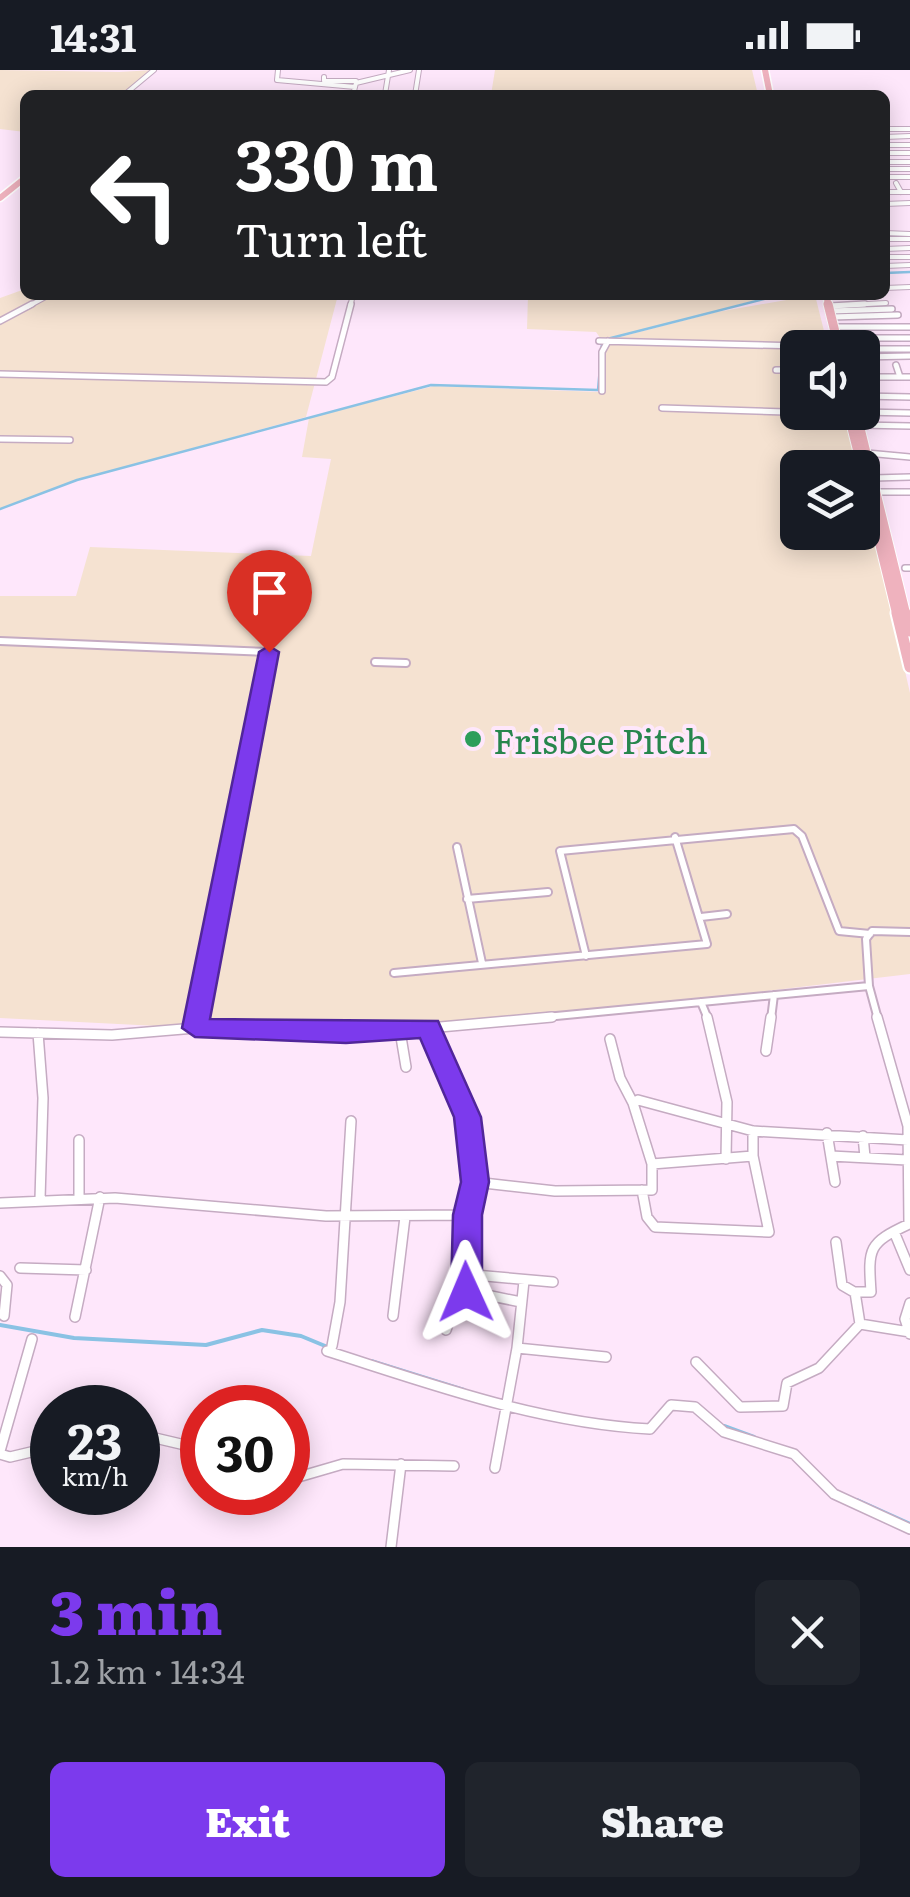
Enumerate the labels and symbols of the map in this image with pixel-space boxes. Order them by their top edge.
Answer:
pin [227,550,312,653]
place label: Frisbee Pitch [493,713,708,765]
marker: Frisbee Pitch [462,728,484,750]
position arrow [414,1240,518,1344]
speed limit sign: 30 [180,1385,310,1515]

